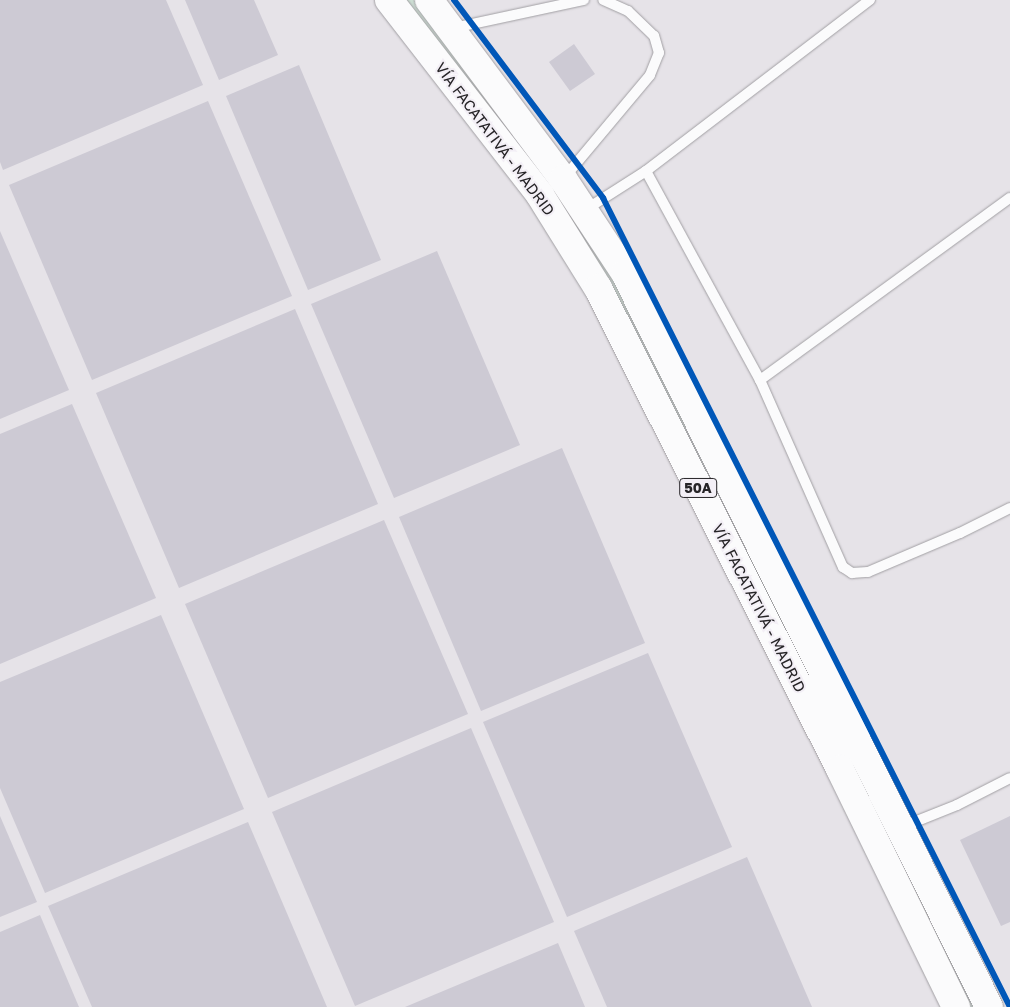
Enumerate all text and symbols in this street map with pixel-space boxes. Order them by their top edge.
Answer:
street label: VÍA FACATATIVÁ - MADRID [432,59,558,219]
road number: 50A [678,476,718,499]
street label: VÍA FACATATIVÁ - MADRID [709,521,809,695]

